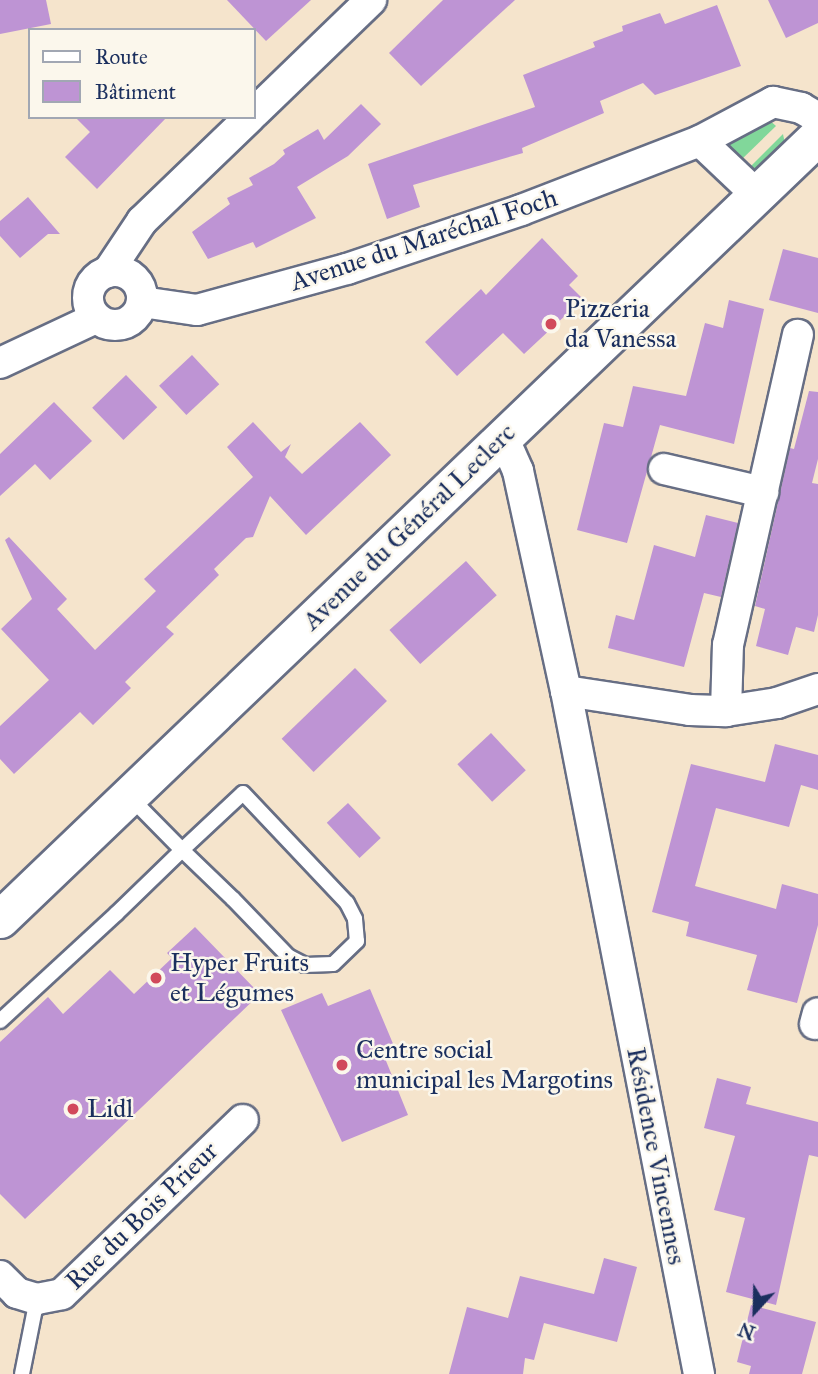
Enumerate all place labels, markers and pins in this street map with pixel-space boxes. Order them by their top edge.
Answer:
place label: Pizzeria da Vanessa [565,293,677,354]
marker: Pizzeria da Vanessa [543,316,559,332]
place label: Hyper Fruits et Légumes [170,947,309,1009]
marker: Hyper Fruits et Légumes [148,970,164,986]
place label: Centre social municipal les Margotins [356,1034,613,1096]
marker: Centre social municipal les Margotins [334,1057,350,1073]
place label: Lidl [87,1093,133,1125]
marker: Lidl [65,1101,81,1117]

